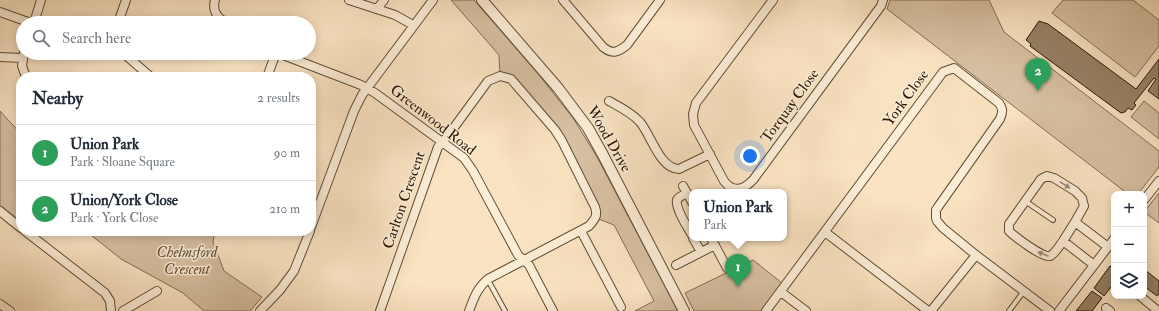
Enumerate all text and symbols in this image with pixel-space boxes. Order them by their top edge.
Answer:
search box [16,16,316,60]
icon: search [30,27,52,49]
text: Search here [62,29,131,48]
pin: 2 [1025,58,1051,91]
street label: Torquay Close [757,65,823,147]
street label: York Close [879,66,933,130]
street label: Greenwood Road [386,81,480,160]
text: Nearby [32,88,83,109]
text: 2 results [257,90,300,106]
street label: Wood Drive [582,102,636,175]
text: Union Park [70,135,139,154]
text: 1 [43,145,47,161]
text: 90 m [274,145,300,161]
your location [740,146,760,166]
street label: Carlton Crescent [378,149,430,251]
text: Park · Sloane Square [70,154,175,170]
one-way arrow [1060,181,1070,189]
popup [689,189,787,241]
text: Union/York Close [70,191,178,210]
map controls [1111,191,1147,299]
button: + [1111,191,1147,227]
text: Union Park [703,198,773,217]
text: 2 [42,201,48,217]
text: 210 m [269,201,300,217]
text: Park · York Close [70,210,158,226]
text: Park [703,217,727,233]
button: − [1111,227,1147,263]
park label: Chelmsford Crescent [157,243,219,279]
one-way arrow [1036,250,1048,256]
pin: 1 [725,254,751,287]
button: layers [1111,263,1147,299]

